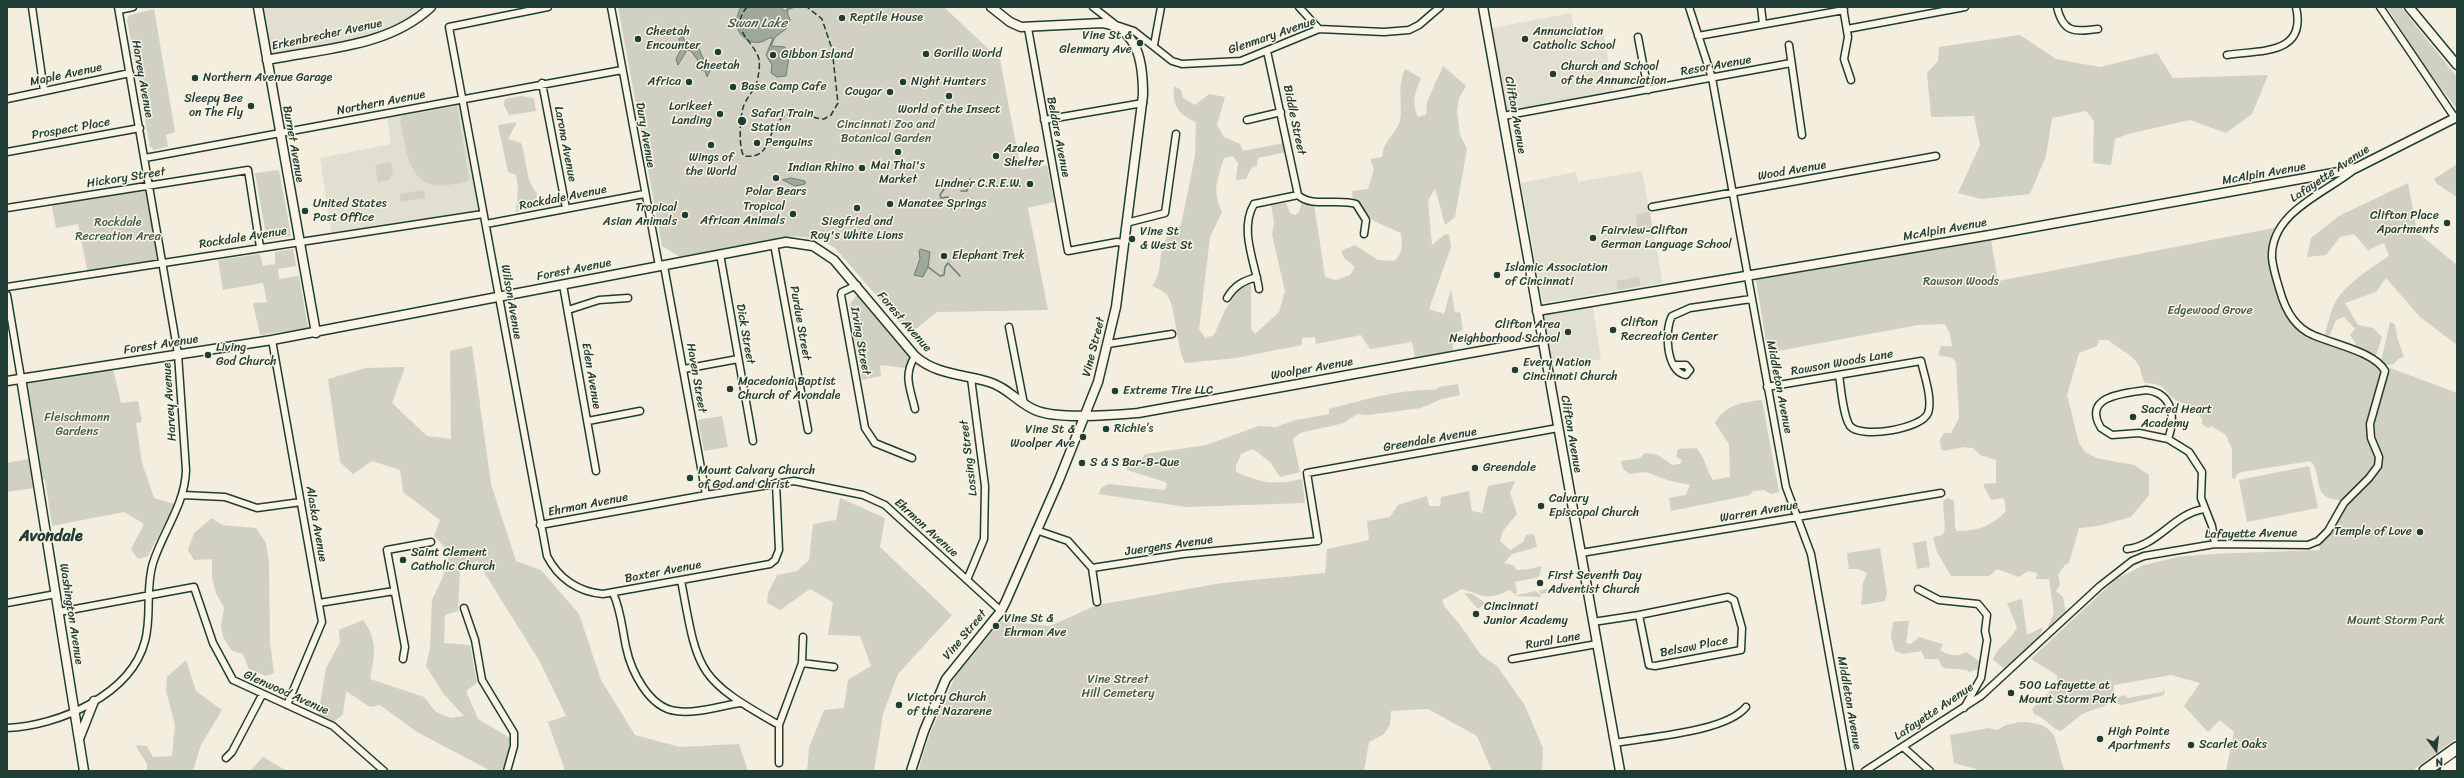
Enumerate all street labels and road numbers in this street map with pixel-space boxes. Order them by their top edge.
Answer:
street label: Glenmary Avenue [1226,14,1318,58]
street label: Erkenbrecher Avenue [270,16,384,54]
street label: Harvey Avenue [128,39,156,119]
street label: Resor Avenue [1680,53,1752,79]
street label: Maple Avenue [29,60,103,90]
street label: Clifton Avenue [1501,75,1529,155]
street label: Biddle Street [1280,84,1308,156]
street label: Northern Avenue [336,87,426,119]
street label: Beldare Avenue [1043,96,1073,178]
street label: Dury Avenue [632,101,658,169]
street label: Burnet Avenue [279,104,307,184]
street label: Larona Avenue [551,105,579,183]
street label: Prospect Place [31,115,111,143]
street label: Lafayette Avenue [2288,142,2372,206]
street label: Wood Avenue [1757,158,1827,184]
street label: McAlpin Avenue [2221,160,2307,188]
street label: Hickory Street [86,165,166,191]
street label: Rockdale Avenue [518,182,608,214]
street label: McAlpin Avenue [1902,216,1988,244]
street label: Rockdale Avenue [198,224,288,252]
street label: Forest Avenue [536,256,612,284]
street label: Wilson Avenue [497,264,525,340]
street label: Purdue Street [786,285,814,361]
street label: Forest Avenue [874,289,934,355]
street label: Dick Street [733,303,757,365]
street label: Irving Street [847,306,873,376]
street label: Vine Street [1080,316,1108,378]
street label: Forest Avenue [123,332,199,358]
street label: Middleton Avenue [1763,339,1795,435]
street label: Eden Avenue [578,342,604,410]
street label: Haven Street [683,342,709,414]
street label: Rawson Woods Lane [1790,347,1894,379]
street label: Woolper Avenue [1270,355,1354,383]
street label: Harvey Avenue [160,362,180,442]
street label: Clifton Avenue [1557,394,1585,474]
street label: Lossing Street [957,419,981,497]
street label: Greendale Avenue [1382,425,1478,455]
street label: Alaska Avenue [302,485,330,563]
street label: Ehrman Avenue [547,490,629,520]
street label: Ehrman Avenue [891,496,961,560]
street label: Warren Avenue [1719,498,1799,526]
street label: Lafayette Avenue [2205,526,2297,542]
street label: Juergens Avenue [1124,533,1214,559]
street label: Baxter Avenue [624,558,702,586]
street label: Washington Avenue [56,562,86,666]
street label: Vine Street [940,607,990,663]
street label: Rural Lane [1524,629,1582,653]
street label: Belsaw Place [1659,633,1729,661]
street label: Middleton Avenue [1834,655,1864,751]
street label: Glenwood Avenue [241,668,331,718]
street label: Lafayette Avenue [1892,680,1976,744]

